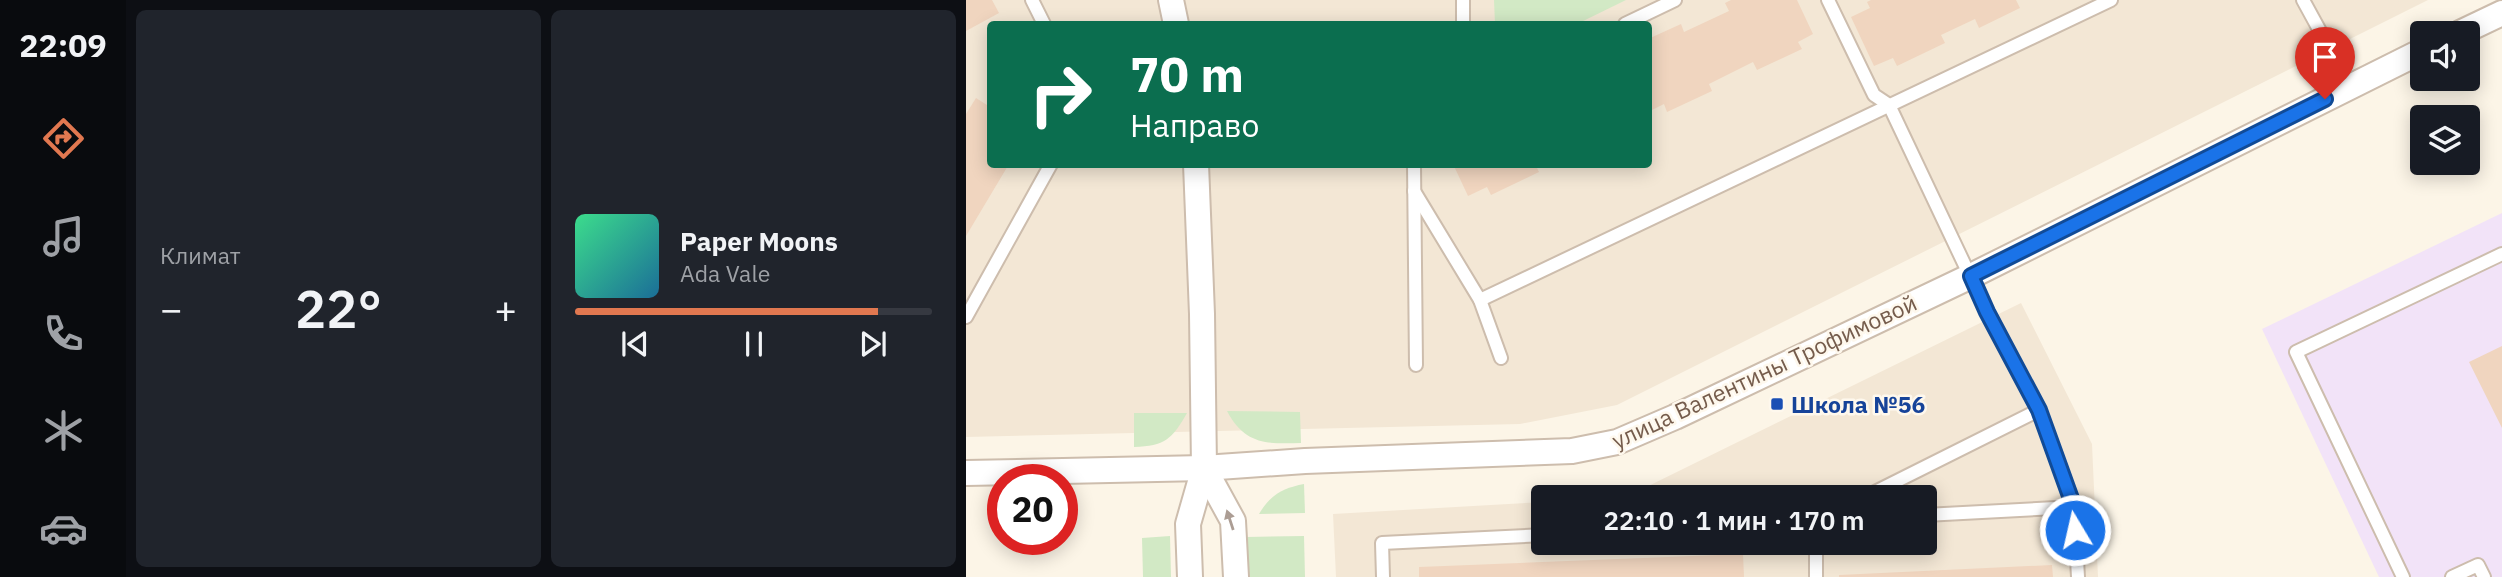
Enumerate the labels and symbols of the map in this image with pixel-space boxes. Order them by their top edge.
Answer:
pin [2295,27,2355,99]
street label: улица Валентины Трофимовой [1607,287,1921,455]
place label: Школа №56 [1791,389,1926,419]
marker: Школа №56 [1769,396,1785,412]
speed limit sign: 20 [987,464,1078,555]
position arrow [2038,493,2112,567]
one-way arrow [1224,509,1235,530]

